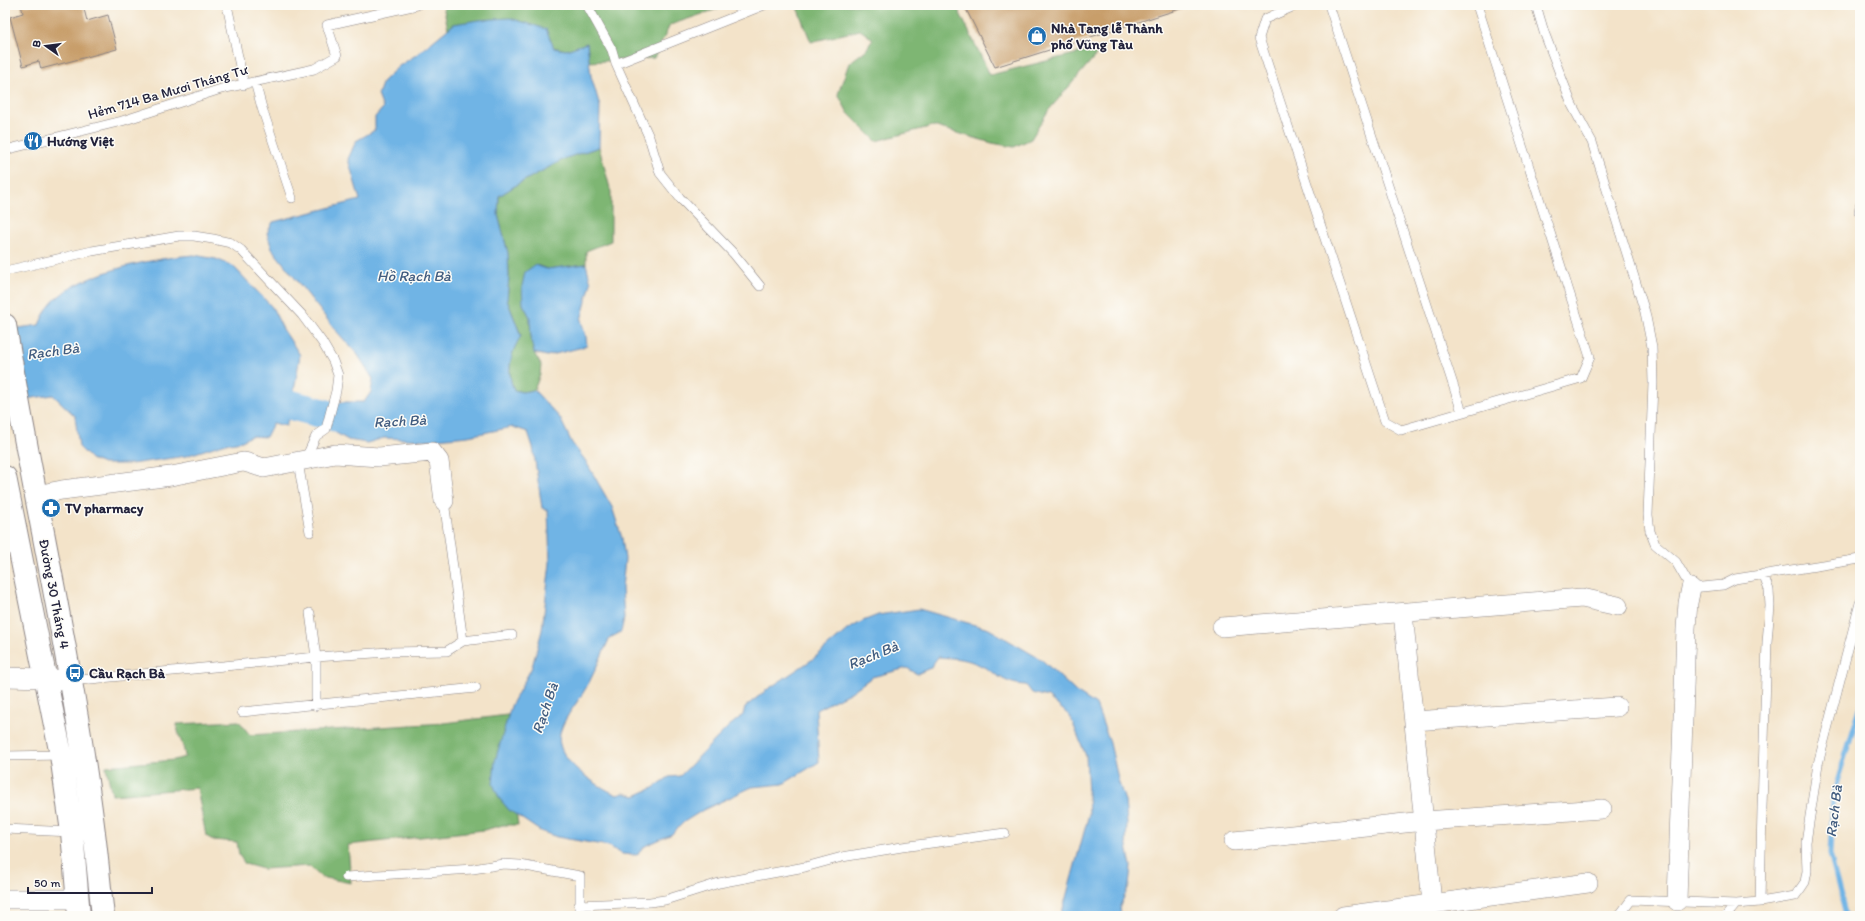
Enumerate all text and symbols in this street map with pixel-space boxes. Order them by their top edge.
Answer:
place label: Nhà Tang lễ Thành phố Vũng Tàu [1050,20,1163,53]
shop icon: Nhà Tang lễ Thành phố Vũng Tàu [1026,25,1048,47]
north arrow [26,26,66,66]
text: B [30,39,44,49]
street label: Hẻm 714 Ba Mươi Tháng Tư [86,61,251,123]
restaurant icon: Hướng Việt [22,130,44,152]
place label: Hướng Việt [47,133,115,150]
water label: Hồ Rạch Bà [377,267,451,285]
water label: Rạch Bà [26,338,80,364]
water label: Rạch Bà [373,411,427,431]
pharmacy icon: TV pharmacy [40,497,62,519]
place label: TV pharmacy [64,500,144,517]
street label: Đường 30 Tháng 4 [35,538,73,651]
water label: Rạch Bà [845,637,901,673]
bus stop icon: Cầu Rạch Bà [64,662,86,684]
place label: Cầu Rạch Bà [89,665,166,682]
water label: Rạch Bà [528,680,562,736]
water label: Rạch Bà [1822,784,1846,838]
scale bar [28,869,152,895]
text: 50 m [34,876,60,890]

